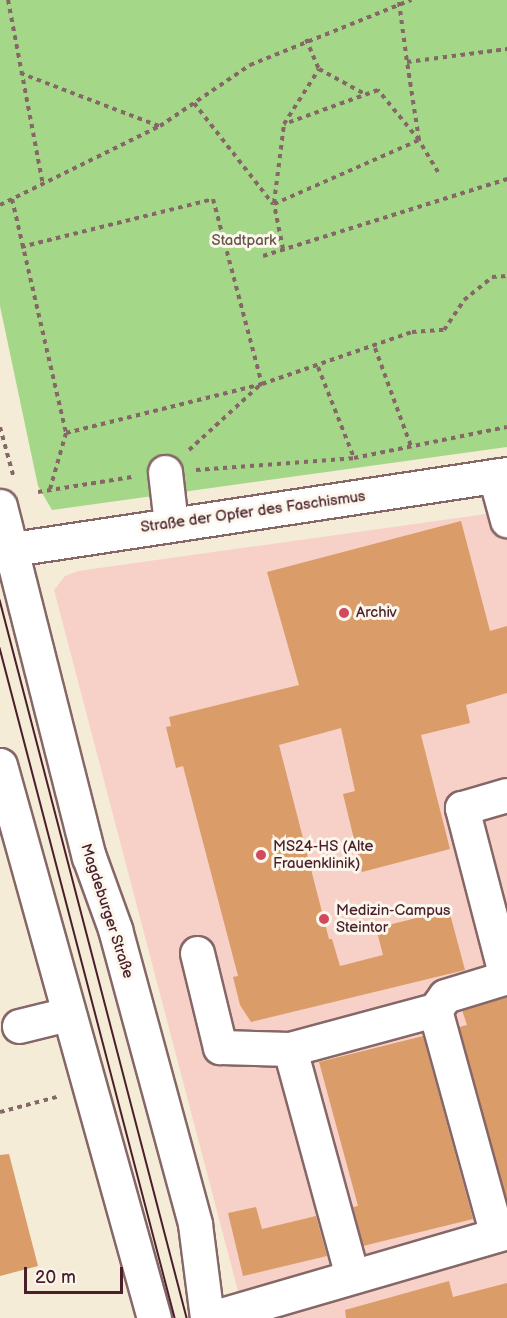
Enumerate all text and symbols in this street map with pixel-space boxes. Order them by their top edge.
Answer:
park label: Stadtpark [212,232,276,250]
street label: Straße der Opfer des Faschismus [139,487,367,537]
place label: Archiv [356,604,397,622]
marker: Archiv [337,606,351,620]
place label: MS24-HS (Alte Frauenklinik) [273,837,373,872]
street label: Magdeburger Straße [77,841,137,981]
marker: MS24-HS (Alte Frauenklinik) [254,848,268,862]
place label: Medizin-Campus Steintor [336,901,450,936]
marker: Medizin-Campus Steintor [317,912,331,926]
scale bar [27,1255,126,1293]
text: 20 m [35,1267,76,1288]

